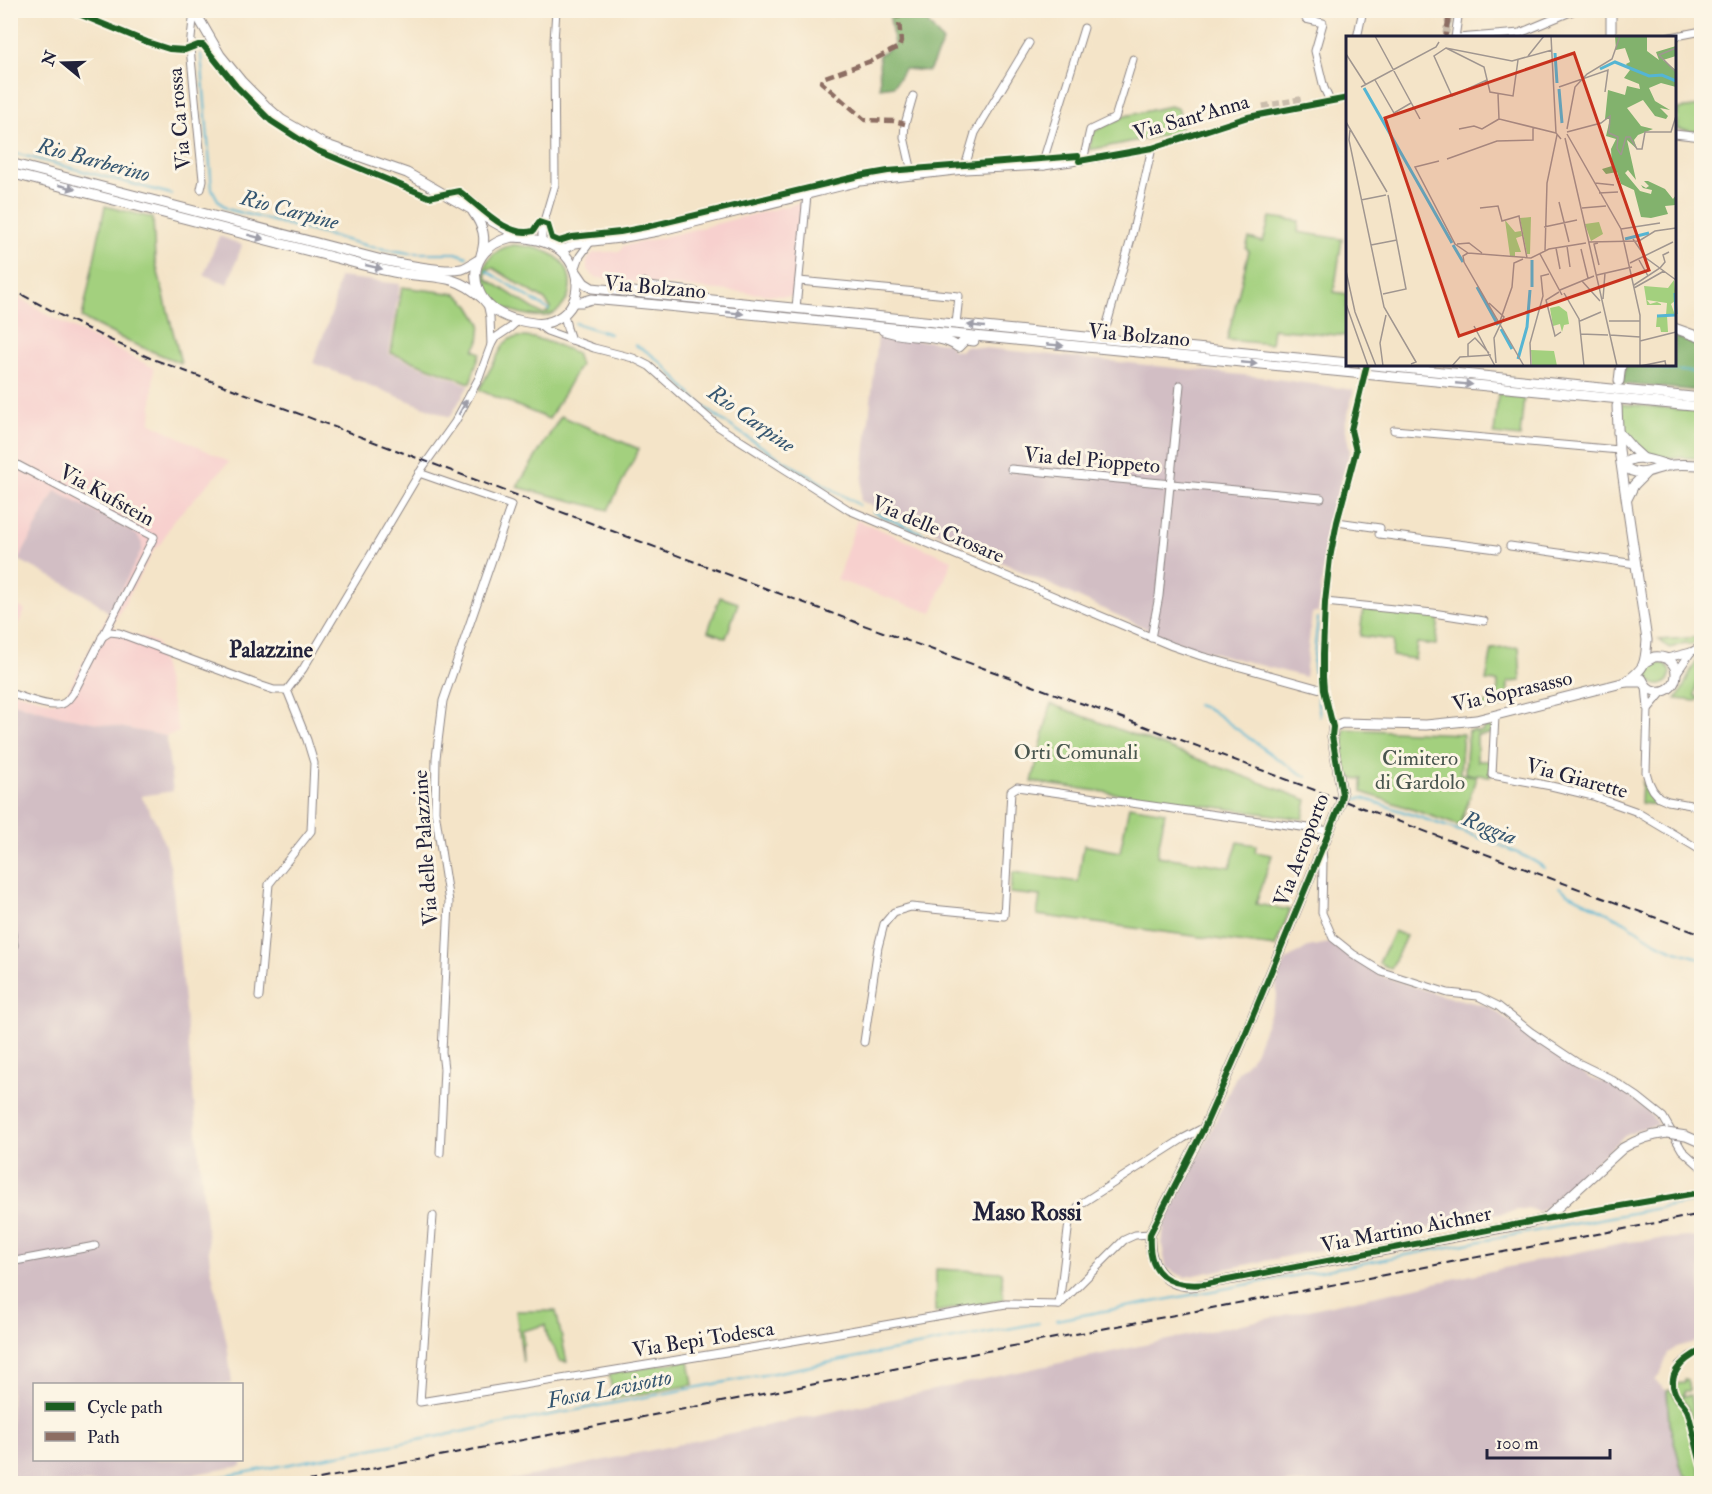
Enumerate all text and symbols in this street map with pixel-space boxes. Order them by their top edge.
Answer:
north arrow [33,33,93,93]
inset map [1346,36,1676,366]
text: N [38,48,62,69]
street label: Via Ca rossa [162,66,197,171]
street label: Via Sant'Anna [1130,88,1253,147]
water label: Rio Barberino [33,131,153,189]
one-way arrow [58,183,76,193]
water label: Rio Carpine [237,183,343,237]
one-way arrow [247,233,265,242]
one-way arrow [365,263,383,273]
street label: Via Bolzano [603,270,707,305]
one-way arrow [726,308,745,318]
street label: Via Bolzano [1087,318,1191,353]
one-way arrow [966,321,985,331]
one-way arrow [1045,340,1064,350]
one-way arrow [1240,358,1259,368]
water label: Rio Carpine [701,378,801,459]
one-way arrow [1455,379,1474,389]
one-way arrow [458,399,468,416]
street label: Via del Pioppeto [1023,441,1161,480]
street label: Via Kufstein [54,458,159,533]
street label: Via delle Crosare [867,489,1009,570]
district label: Palazzine [229,636,314,664]
street label: Via Soprasasso [1449,665,1575,718]
park label: Orti Comunali [1014,739,1139,766]
park label: Cimitero di Gardolo [1375,745,1465,796]
street label: Via Giarette [1523,752,1631,805]
street label: Via delle Palazzine [407,769,444,927]
street label: Via Aeroporto [1268,790,1335,910]
water label: Roggia [1458,804,1521,851]
district label: Maso Rossi [971,1197,1082,1228]
street label: Via Martino Aichner [1318,1200,1494,1259]
street label: Via Bepi Todesca [630,1315,776,1364]
water label: Fossa Lavisotto [543,1363,674,1415]
legend [33,1383,243,1461]
text: Cycle path [87,1396,163,1419]
scale bar [1487,1422,1610,1460]
text: Path [87,1426,120,1449]
text: 100 m [1496,1432,1539,1455]

